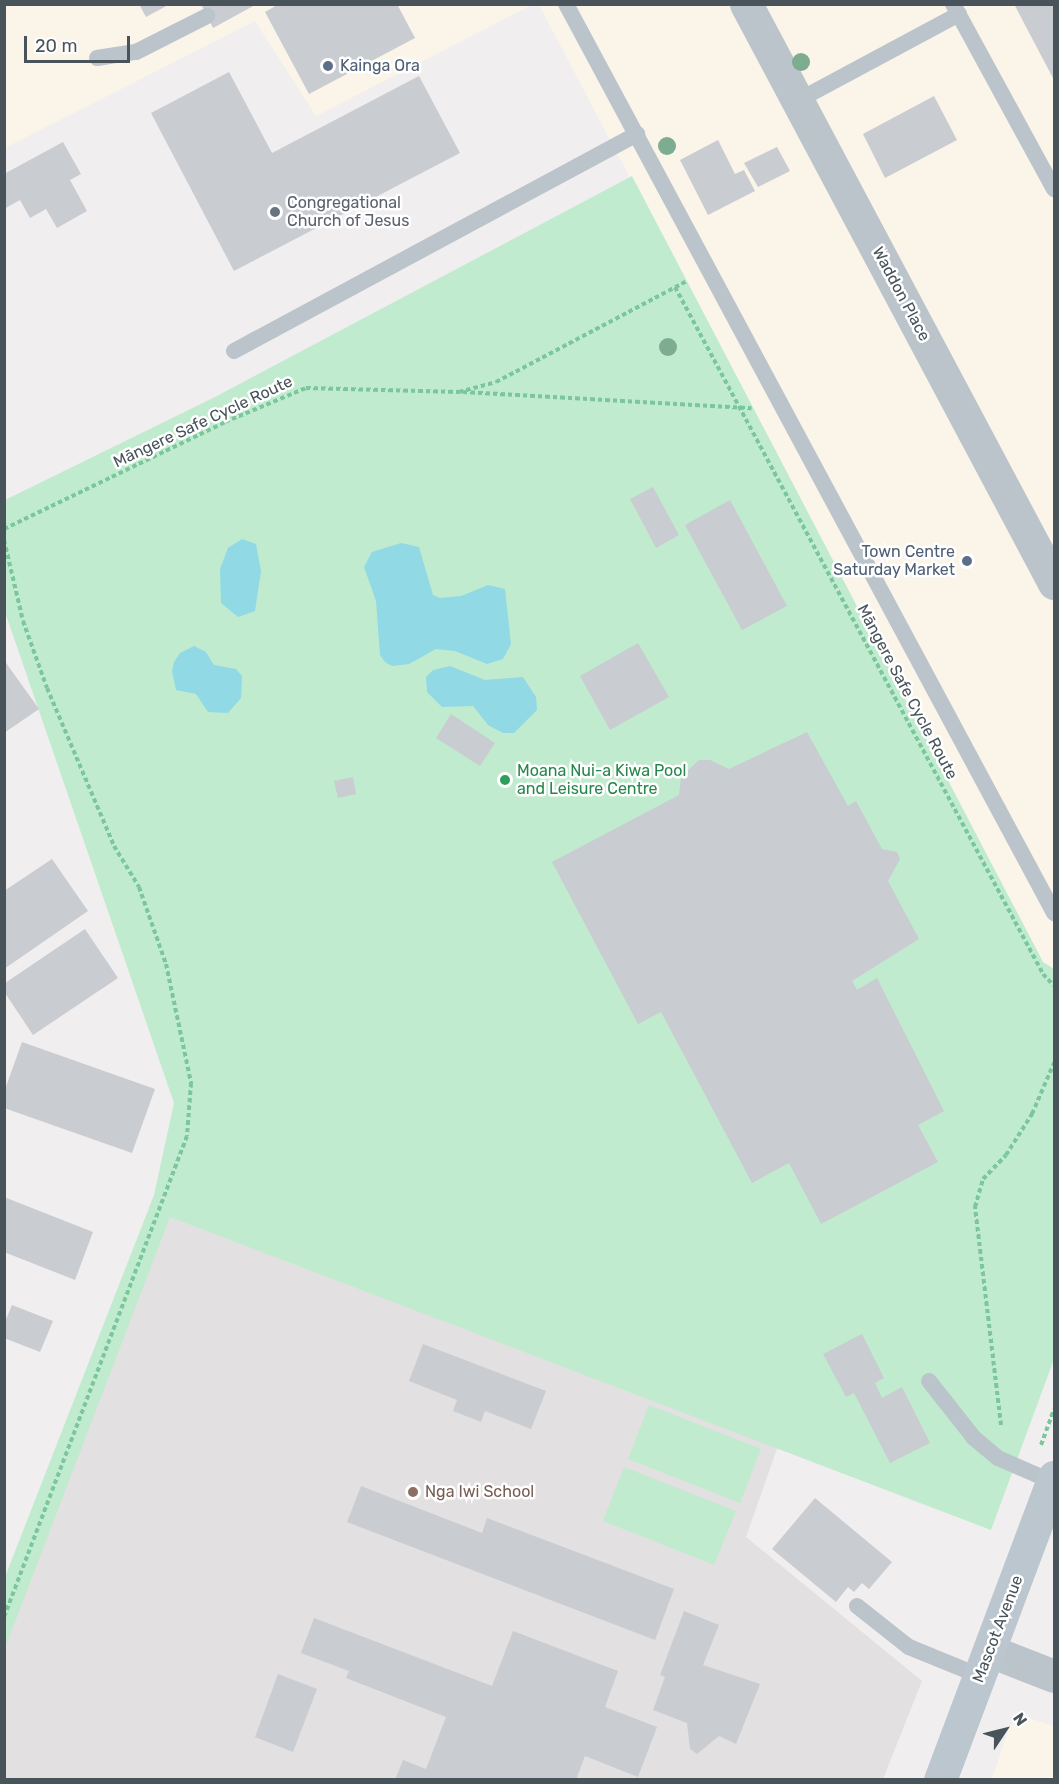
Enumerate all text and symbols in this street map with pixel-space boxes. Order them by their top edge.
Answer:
scale bar [27,24,134,62]
text: 20 m [35,35,77,57]
place label: Kainga Ora [340,56,420,76]
marker: Kainga Ora [321,59,335,73]
place label: Congregational Church of Jesus [287,193,410,231]
marker: Congregational Church of Jesus [268,205,282,219]
street label: Waddon Place [868,244,934,344]
street label: Māngere Safe Cycle Route [110,372,296,472]
place label: Town Centre Saturday Market [833,542,955,580]
marker: Town Centre Saturday Market [960,554,974,568]
street label: Māngere Safe Cycle Route [853,601,961,783]
place label: Moana Nui-a Kiwa Pool and Leisure Centre [517,761,686,799]
marker: Moana Nui-a Kiwa Pool and Leisure Centre [498,773,512,787]
place label: Nga Iwi School [425,1482,534,1502]
marker: Nga Iwi School [406,1485,420,1499]
street label: Mascot Avenue [969,1572,1027,1686]
north arrow [975,1700,1035,1760]
text: N [1009,1709,1031,1730]

